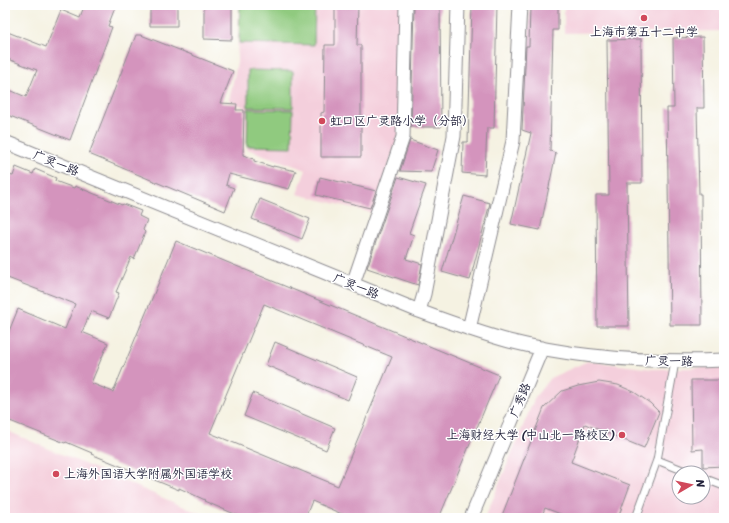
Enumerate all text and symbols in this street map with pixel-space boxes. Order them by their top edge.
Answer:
marker: 上海市第五十二中学 [639,13,649,23]
place label: 上海市第五十二中学 [590,21,698,43]
place label: 虹口区广灵路小学（分部） [330,110,474,132]
marker: 虹口区广灵路小学（分部） [317,116,327,126]
street label: 广灵一路 [30,144,82,182]
street label: 广灵一路 [330,267,382,305]
street label: 广灵一路 [645,350,693,372]
street label: 广秀路 [503,379,537,421]
place label: 上海财经大学 (中山北一路校区) [446,424,615,446]
marker: 上海财经大学 (中山北一路校区) [617,430,627,440]
place label: 上海外国语大学附属外国语学校 [64,463,232,485]
north arrow [671,465,711,505]
marker: 上海外国语大学附属外国语学校 [51,469,61,479]
text: N [690,477,710,489]

